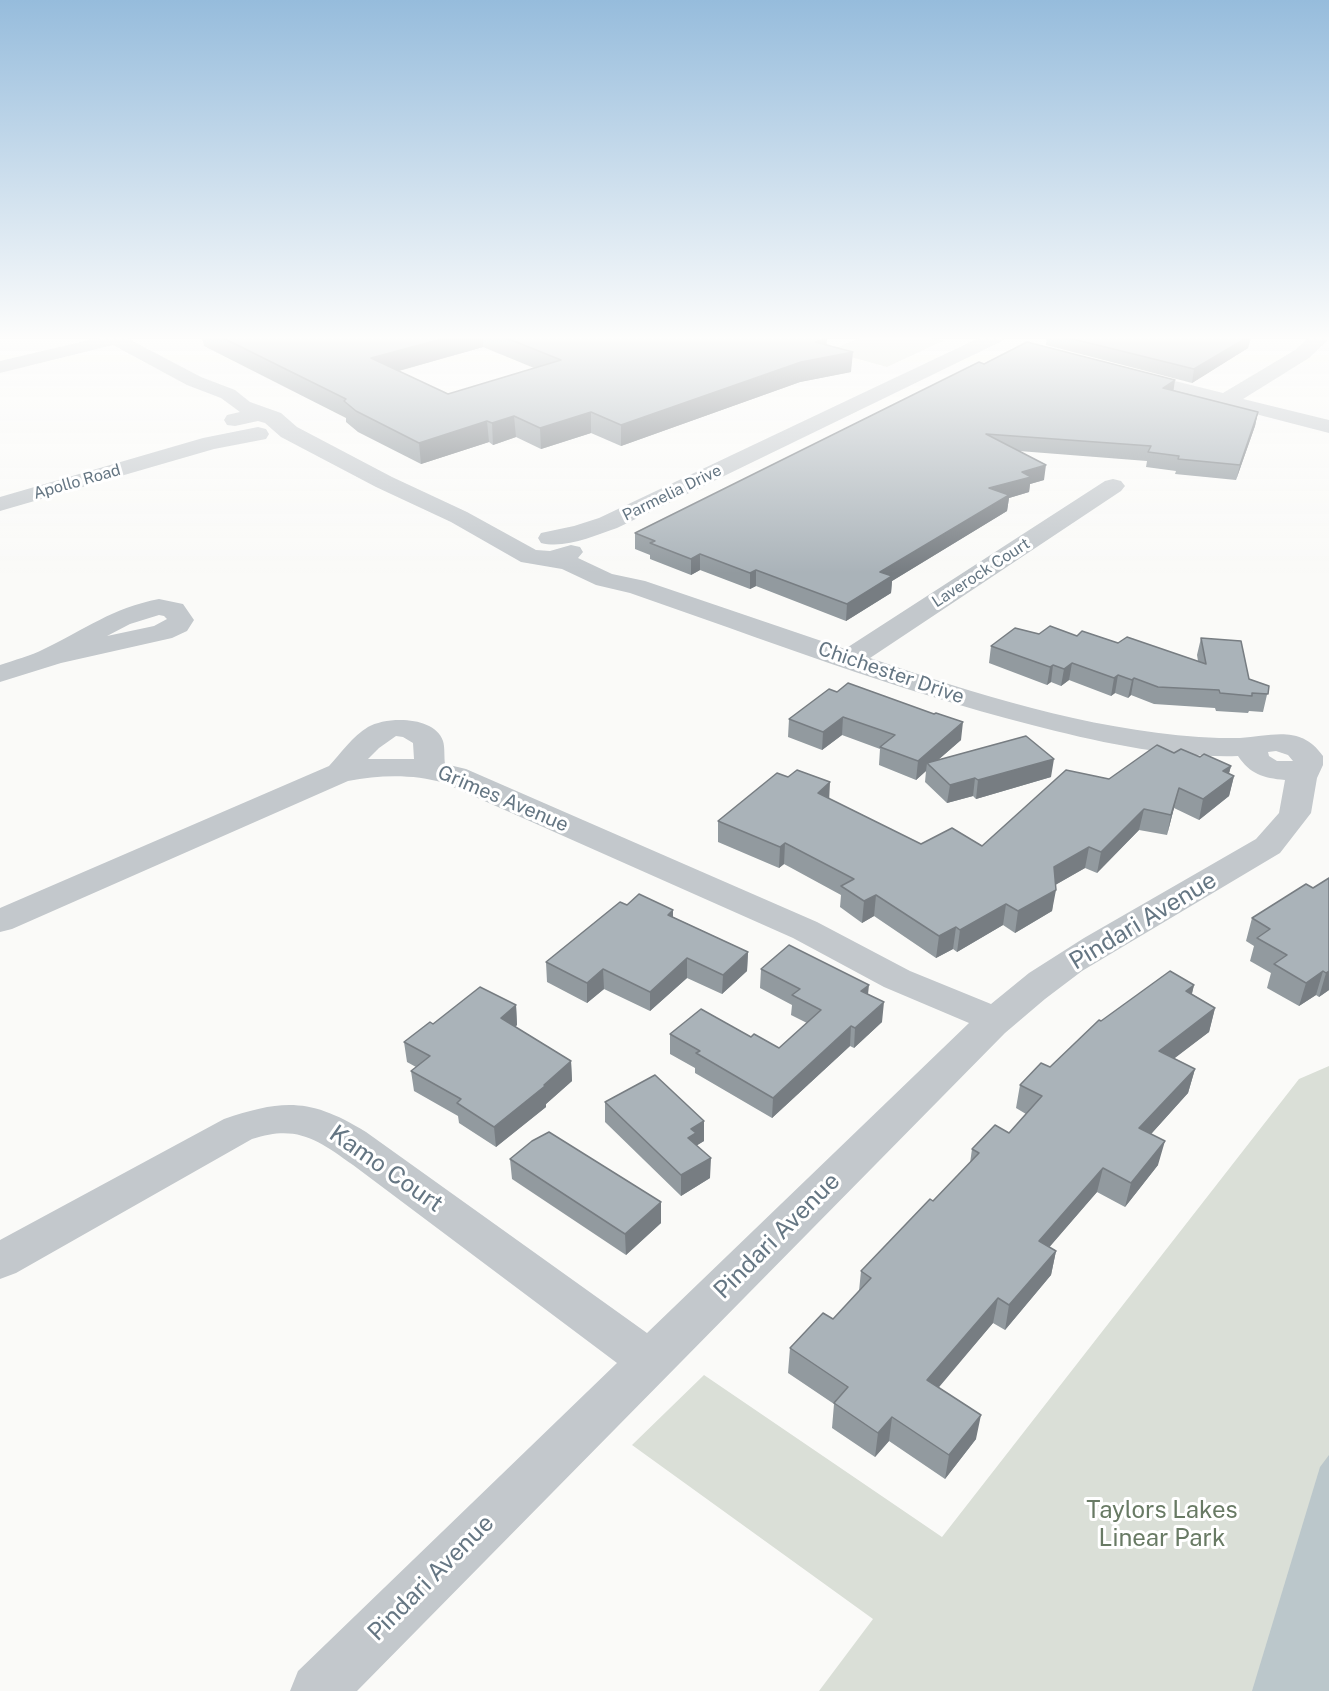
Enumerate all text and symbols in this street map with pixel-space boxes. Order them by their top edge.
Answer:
street label: Apollo Road [31,460,123,504]
street label: Parmelia Drive [619,461,725,525]
street label: Laverock Court [928,534,1034,612]
street label: Chichester Drive [815,637,967,709]
street label: Grimes Avenue [434,761,572,837]
street label: Pindari Avenue [1064,866,1222,976]
street label: Kamo Court [324,1119,448,1219]
street label: Pindari Avenue [708,1167,846,1305]
park label: Taylors Lakes Linear Park [1086,1497,1238,1553]
street label: Pindari Avenue [362,1509,500,1647]

